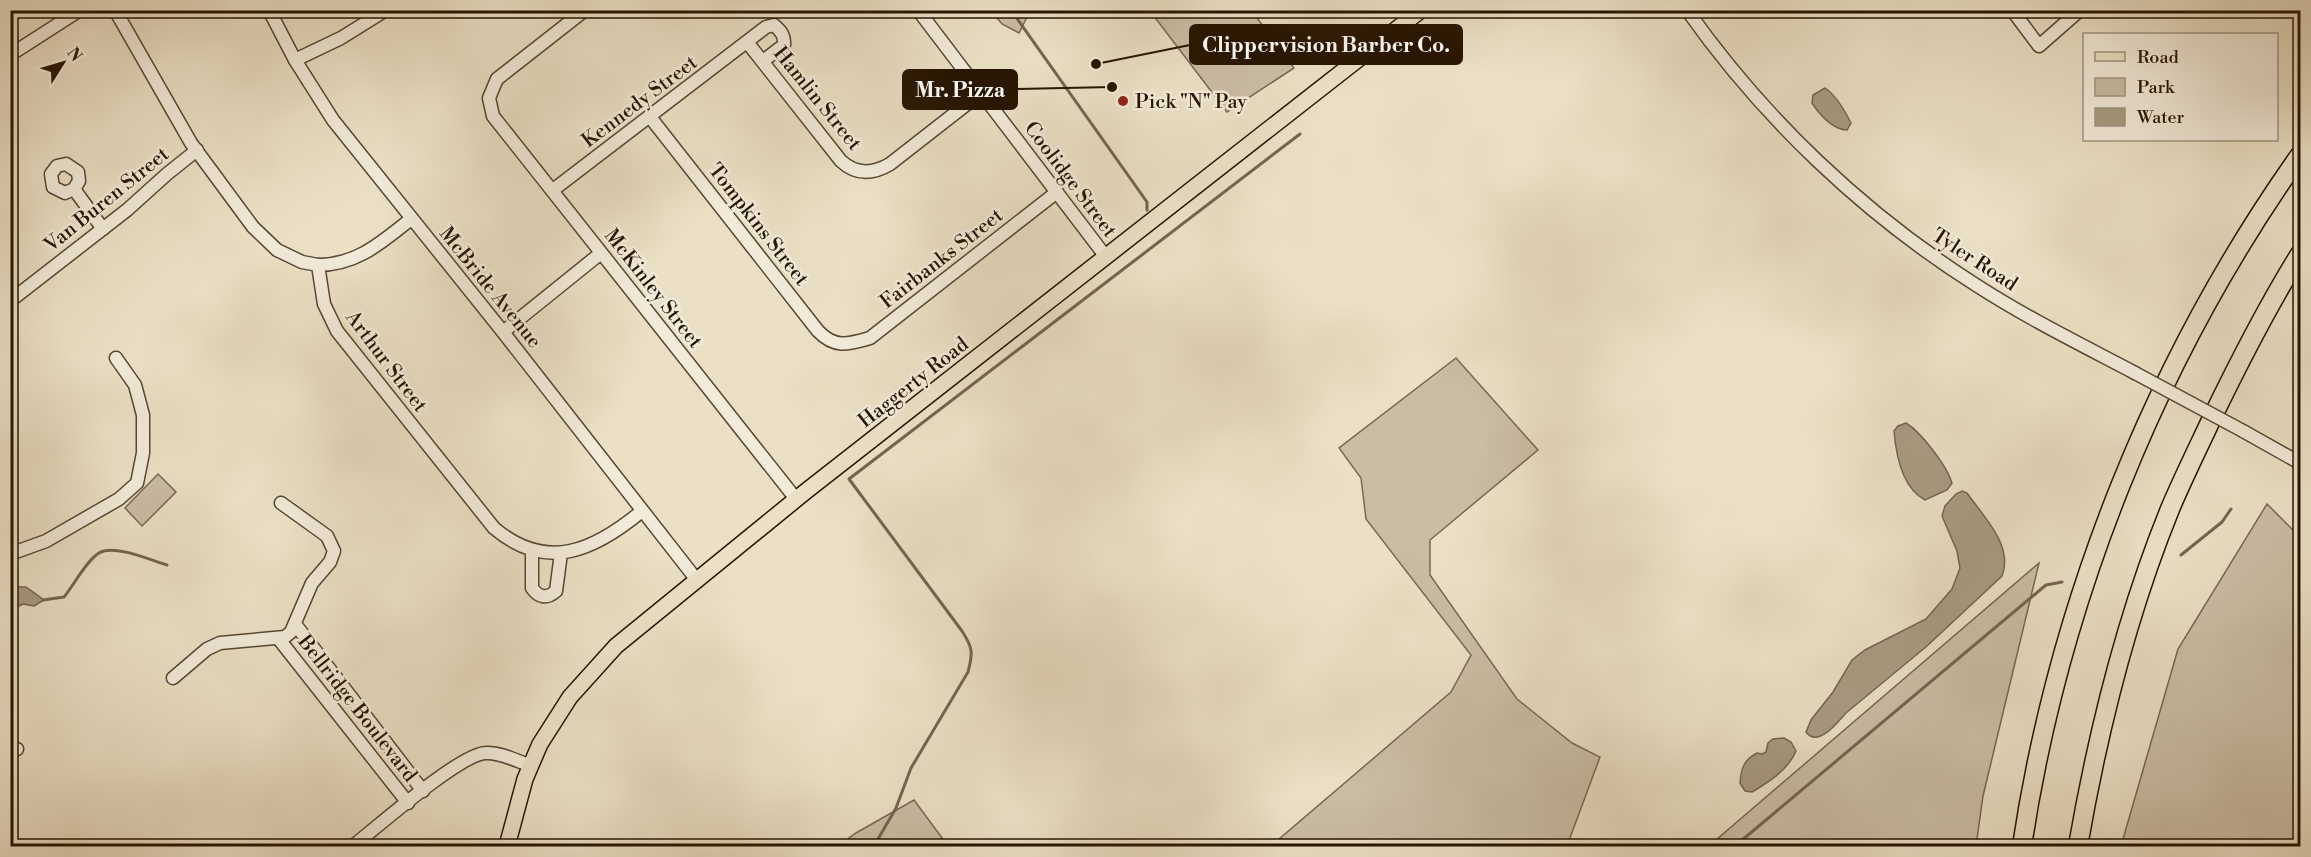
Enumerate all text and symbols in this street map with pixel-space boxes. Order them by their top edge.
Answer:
callout: Clippervision Barber Co. [1190,25,1462,64]
north arrow [33,33,93,93]
text: Clippervision Barber Co. [1202,33,1450,59]
legend [2083,33,2278,141]
street label: Hamlin Street [767,42,866,156]
text: N [62,44,86,66]
text: Road [2137,46,2180,69]
street label: Kennedy Street [577,51,703,154]
callout: Mr. Pizza [903,70,1017,109]
text: Park [2137,76,2176,99]
text: Mr. Pizza [915,78,1006,104]
place label: Pick "N" Pay [1135,90,1247,115]
marker: Pick "N" Pay [1116,94,1130,108]
text: Water [2136,106,2185,129]
street label: Coolidge Street [1018,117,1122,243]
street label: Van Buren Street [39,142,174,259]
street label: Tompkins Street [702,159,813,291]
street label: Fairbanks Street [876,203,1008,315]
street label: McBride Avenue [433,222,546,354]
street label: Tyler Road [1927,223,2022,298]
street label: McKinley Street [598,224,707,354]
street label: Arthur Street [339,305,432,418]
street label: Haggerty Road [854,332,975,434]
street label: Bellridge Boulevard [291,630,422,788]

